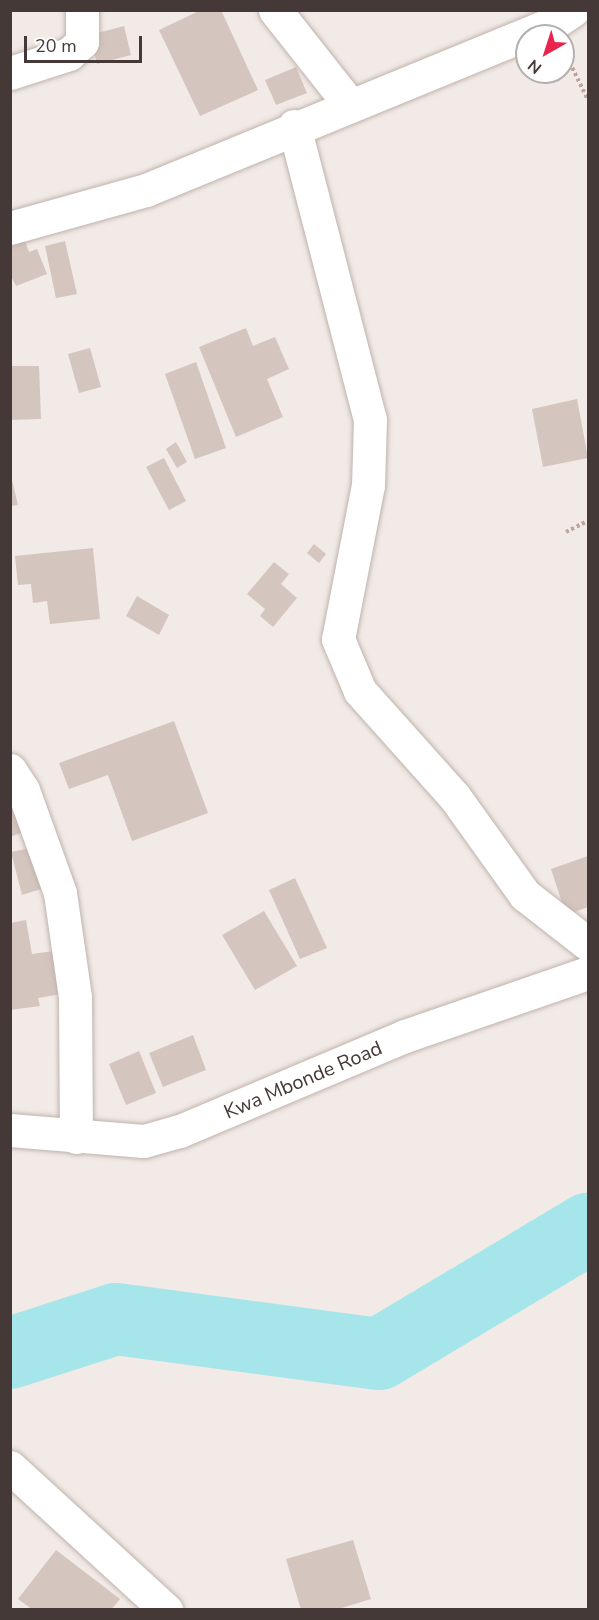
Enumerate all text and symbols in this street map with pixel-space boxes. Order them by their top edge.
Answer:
scale bar [27,24,146,62]
north arrow [515,24,575,84]
text: 20 m [35,34,77,58]
text: N [523,54,547,79]
street label: Kwa Mbonde Road [220,1036,386,1124]

